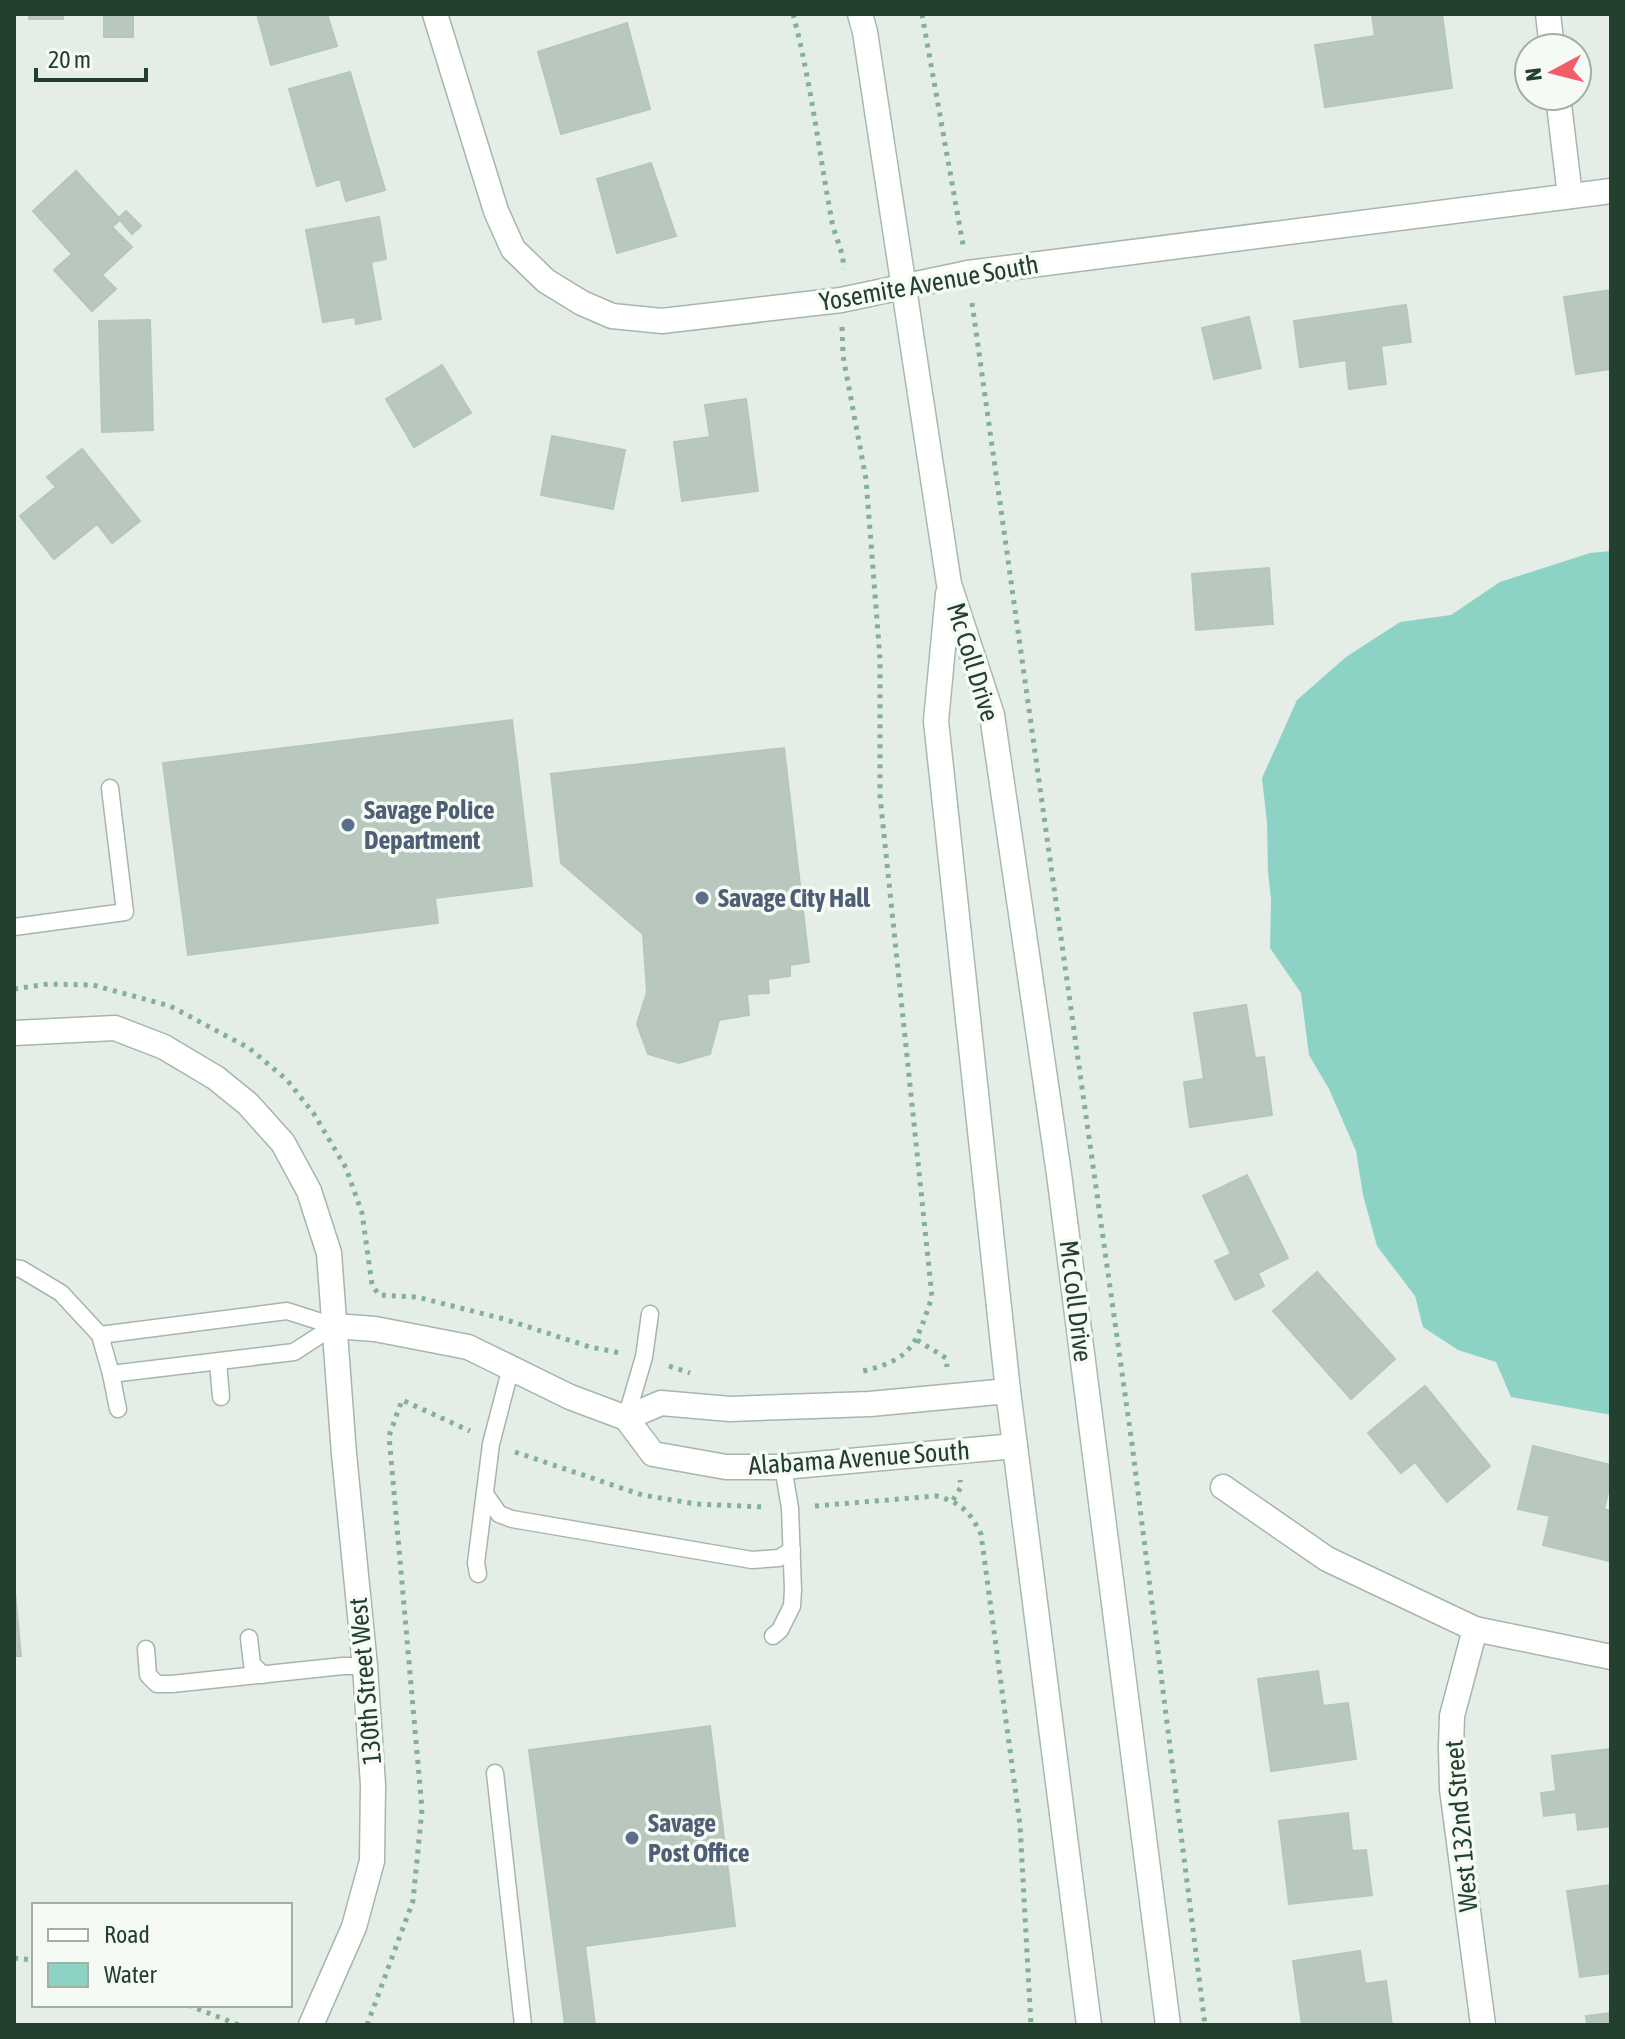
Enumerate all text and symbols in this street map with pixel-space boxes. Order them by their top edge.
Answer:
scale bar [36,32,146,82]
north arrow [1513,32,1593,112]
text: 20 m [48,46,91,73]
text: N [1519,66,1547,82]
street label: Yosemite Avenue South [817,249,1041,317]
street label: Mc Coll Drive [941,599,1005,725]
place label: Savage Police Department [364,795,495,855]
marker: Savage Police Department [339,816,357,834]
place label: Savage City Hall [718,883,871,913]
marker: Savage City Hall [693,889,711,907]
street label: Mc Coll Drive [1054,1238,1098,1364]
street label: Alabama Avenue South [747,1435,971,1481]
street label: 130th Street West [343,1596,387,1766]
street label: West 132nd Street [1439,1739,1483,1913]
place label: Savage Post Office [648,1808,750,1868]
marker: Savage Post Office [623,1829,641,1847]
legend [32,1903,292,2007]
text: Road [104,1921,150,1948]
text: Water [104,1961,157,1988]

